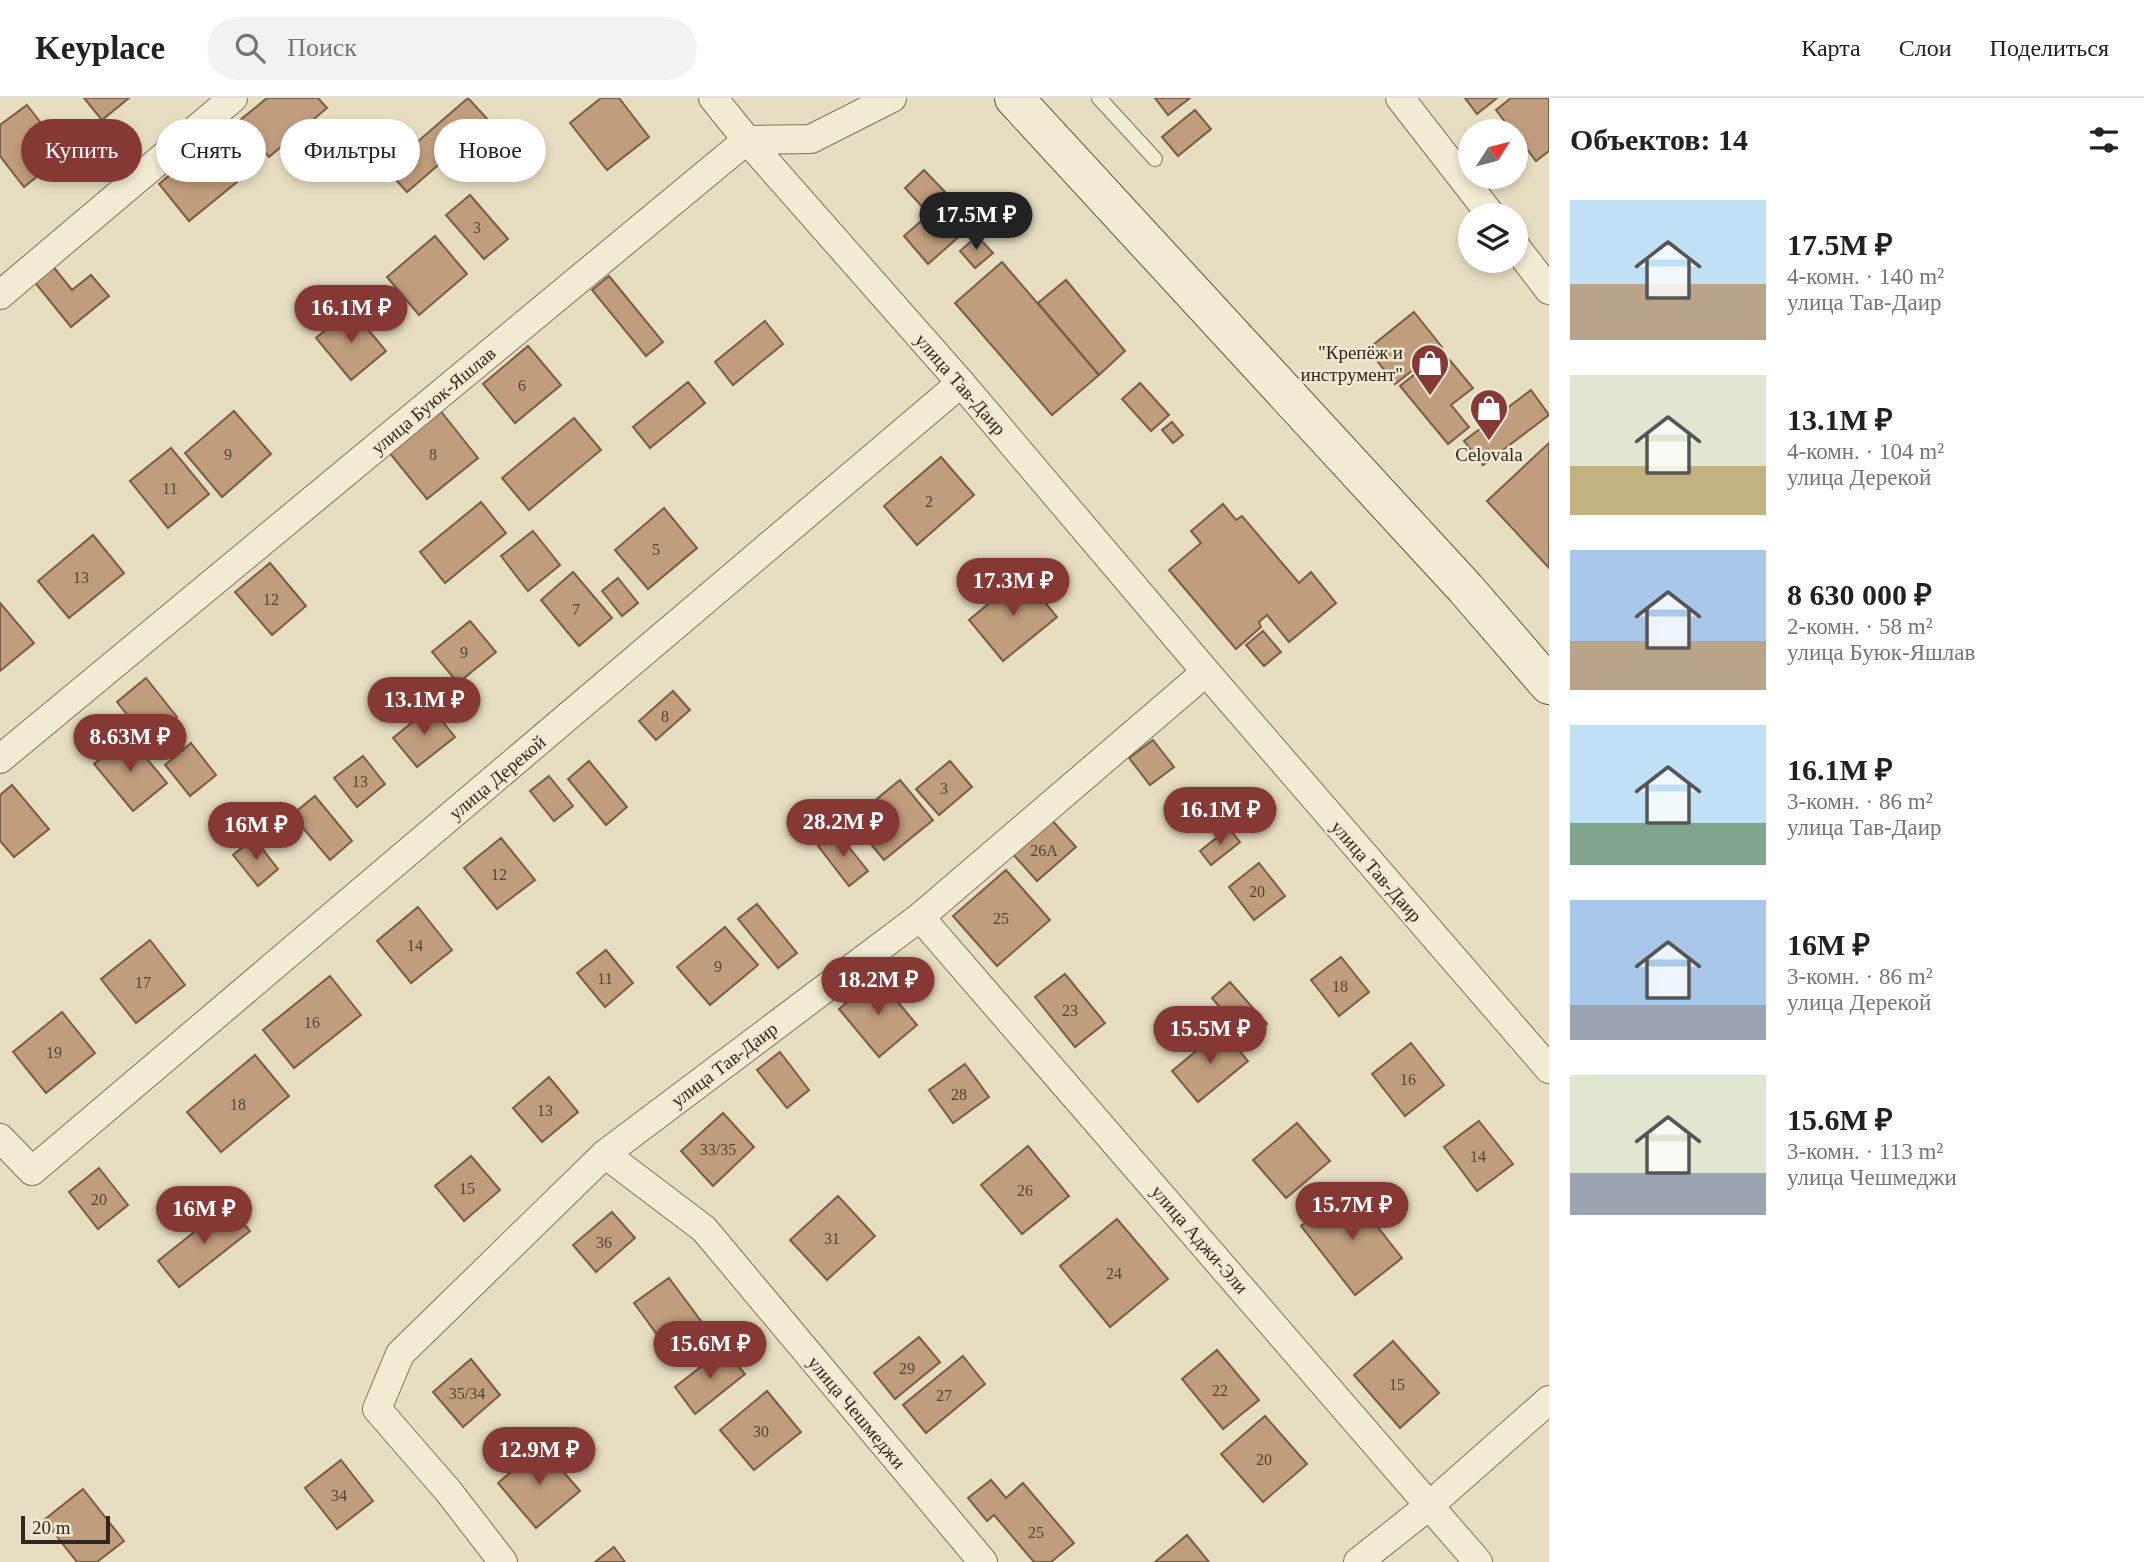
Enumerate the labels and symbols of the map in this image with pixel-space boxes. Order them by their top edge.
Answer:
north arrow [1458,119,1528,189]
pin: 17.5M ₽ [911,192,1041,252]
house number: 3 [473,219,481,236]
pin: 16.1M ₽ [286,286,416,345]
street label: улица Тав-Даир [911,329,1010,439]
street label: улица Буюк-Яшлав [367,342,500,458]
place label: "Крепёж и инструмент" [1301,342,1403,385]
shop icon: "Крепёж и инструмент" [1409,342,1451,397]
house number: 6 [518,377,526,394]
shop icon: Celovala [1468,387,1510,442]
place label: Celovala [1455,444,1523,465]
house number: 9 [224,446,232,463]
house number: 8 [429,446,437,463]
house number: 11 [162,480,178,497]
house number: 2 [925,493,933,510]
house number: 5 [652,541,660,558]
pin: 17.3M ₽ [948,559,1078,618]
house number: 13 [73,569,89,586]
house number: 12 [263,591,279,608]
house number: 7 [572,601,580,618]
house number: 9 [460,644,468,661]
pin: 13.1M ₽ [359,678,489,737]
house number: 8 [661,708,669,725]
pin: 8.63M ₽ [65,714,195,774]
street label: улица Дерекой [445,731,550,824]
house number: 13 [352,773,368,790]
house number: 3 [940,780,948,797]
pin: 16.1M ₽ [1155,788,1285,847]
pin: 28.2M ₽ [778,800,908,859]
pin: 16M ₽ [207,802,305,862]
street label: улица Тав-Даир [1327,816,1426,926]
house number: 26А [1030,842,1058,859]
house number: 12 [491,866,507,883]
house number: 20 [1249,883,1265,900]
house number: 25 [993,910,1009,927]
house number: 14 [407,937,423,954]
house number: 9 [714,958,722,975]
pin: 18.2M ₽ [813,958,943,1017]
house number: 11 [597,970,613,987]
house number: 17 [135,974,151,991]
house number: 18 [1332,978,1348,995]
house number: 23 [1062,1002,1078,1019]
pin: 15.5M ₽ [1145,1006,1275,1066]
house number: 16 [304,1014,320,1031]
street label: улица Тав-Даир [667,1018,782,1111]
house number: 19 [46,1044,62,1061]
house number: 16 [1400,1071,1416,1088]
house number: 28 [951,1086,967,1103]
house number: 18 [230,1096,246,1113]
house number: 13 [537,1102,553,1119]
house number: 33/35 [700,1141,736,1158]
house number: 14 [1470,1148,1486,1165]
house number: 15 [459,1180,475,1197]
street label: улица Аджи-Эли [1147,1181,1252,1298]
house number: 26 [1017,1182,1033,1199]
pin: 15.7M ₽ [1287,1182,1417,1242]
pin: 16M ₽ [155,1186,253,1246]
house number: 20 [91,1191,107,1208]
house number: 31 [824,1230,840,1247]
house number: 36 [596,1234,612,1251]
house number: 24 [1106,1265,1122,1282]
pin: 15.6M ₽ [645,1322,775,1381]
street label: улица Чешмеджи [803,1352,910,1473]
house number: 29 [899,1360,915,1377]
house number: 15 [1389,1376,1405,1393]
house number: 22 [1212,1382,1228,1399]
house number: 35/34 [449,1385,485,1402]
house number: 27 [936,1387,952,1404]
house number: 30 [753,1423,769,1440]
pin: 12.9M ₽ [474,1428,604,1487]
house number: 20 [1256,1451,1272,1468]
house number: 34 [331,1487,347,1504]
scale bar [21,1513,110,1545]
house number: 25 [1028,1524,1044,1541]

